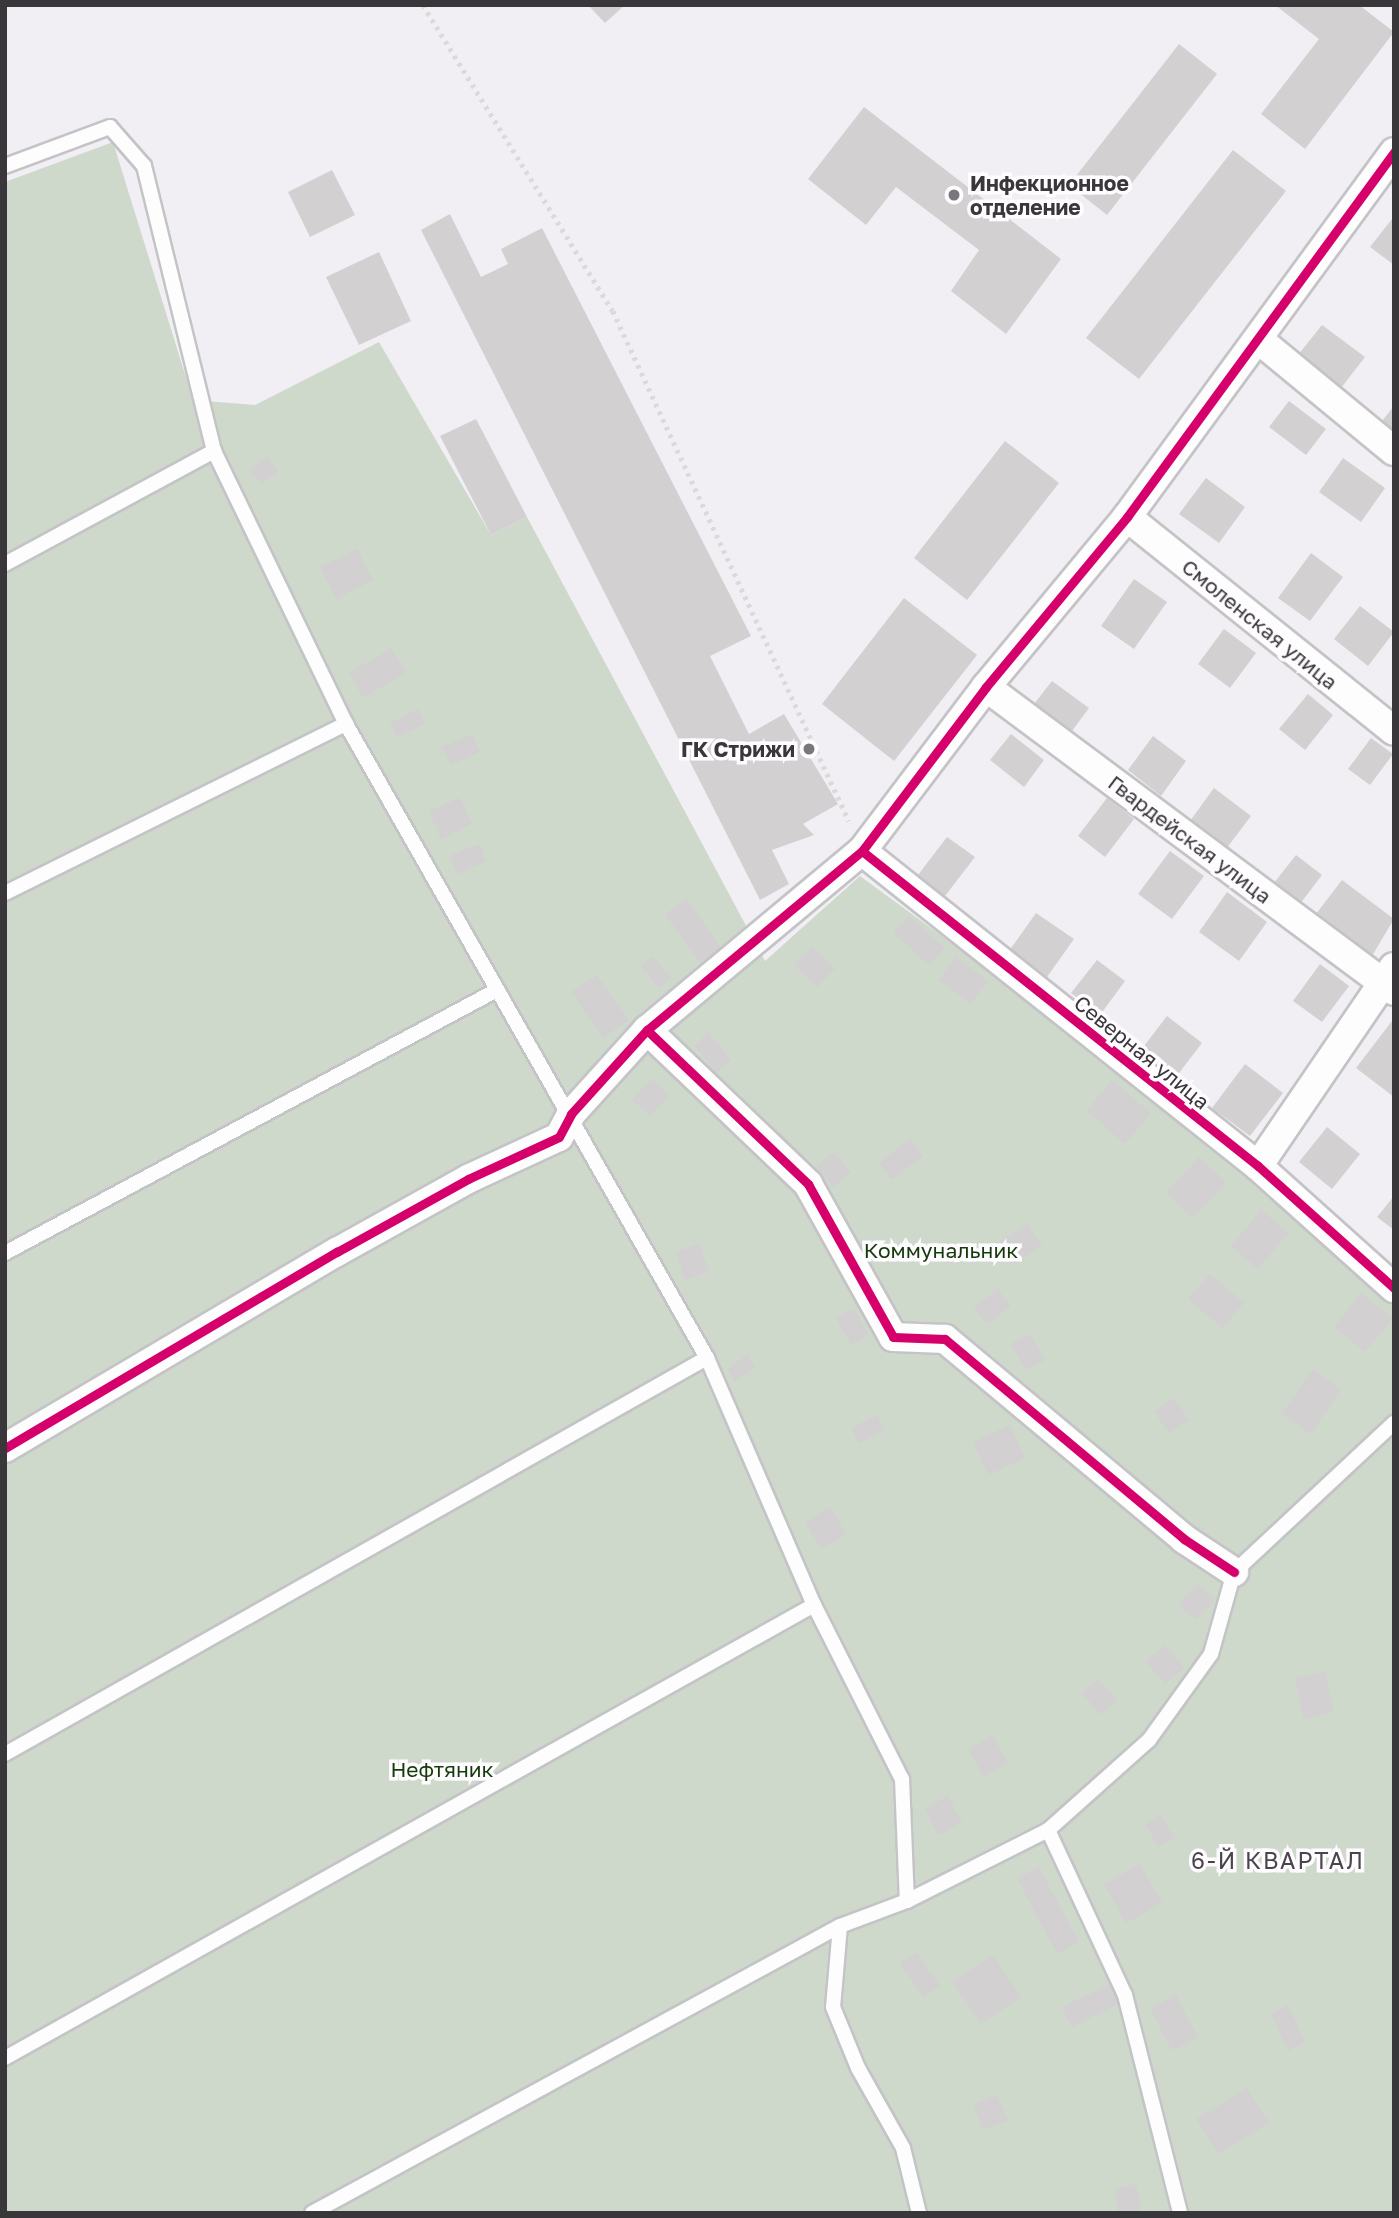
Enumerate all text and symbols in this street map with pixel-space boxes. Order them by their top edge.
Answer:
place label: Инфекционное отделение [970,170,1129,220]
marker: Инфекционное отделение [944,185,964,205]
street label: Смоленская улица [1177,553,1343,695]
place label: ГК Стрижи [681,736,795,762]
marker: ГК Стрижи [801,741,817,757]
street label: Гвардейская улица [1104,770,1276,908]
street label: Северная улица [1069,990,1215,1114]
park label: Коммунальник [864,1237,1018,1263]
park label: Нефтяник [390,1756,494,1782]
district label: 6-Й КВАРТАЛ [1192,1846,1364,1874]

